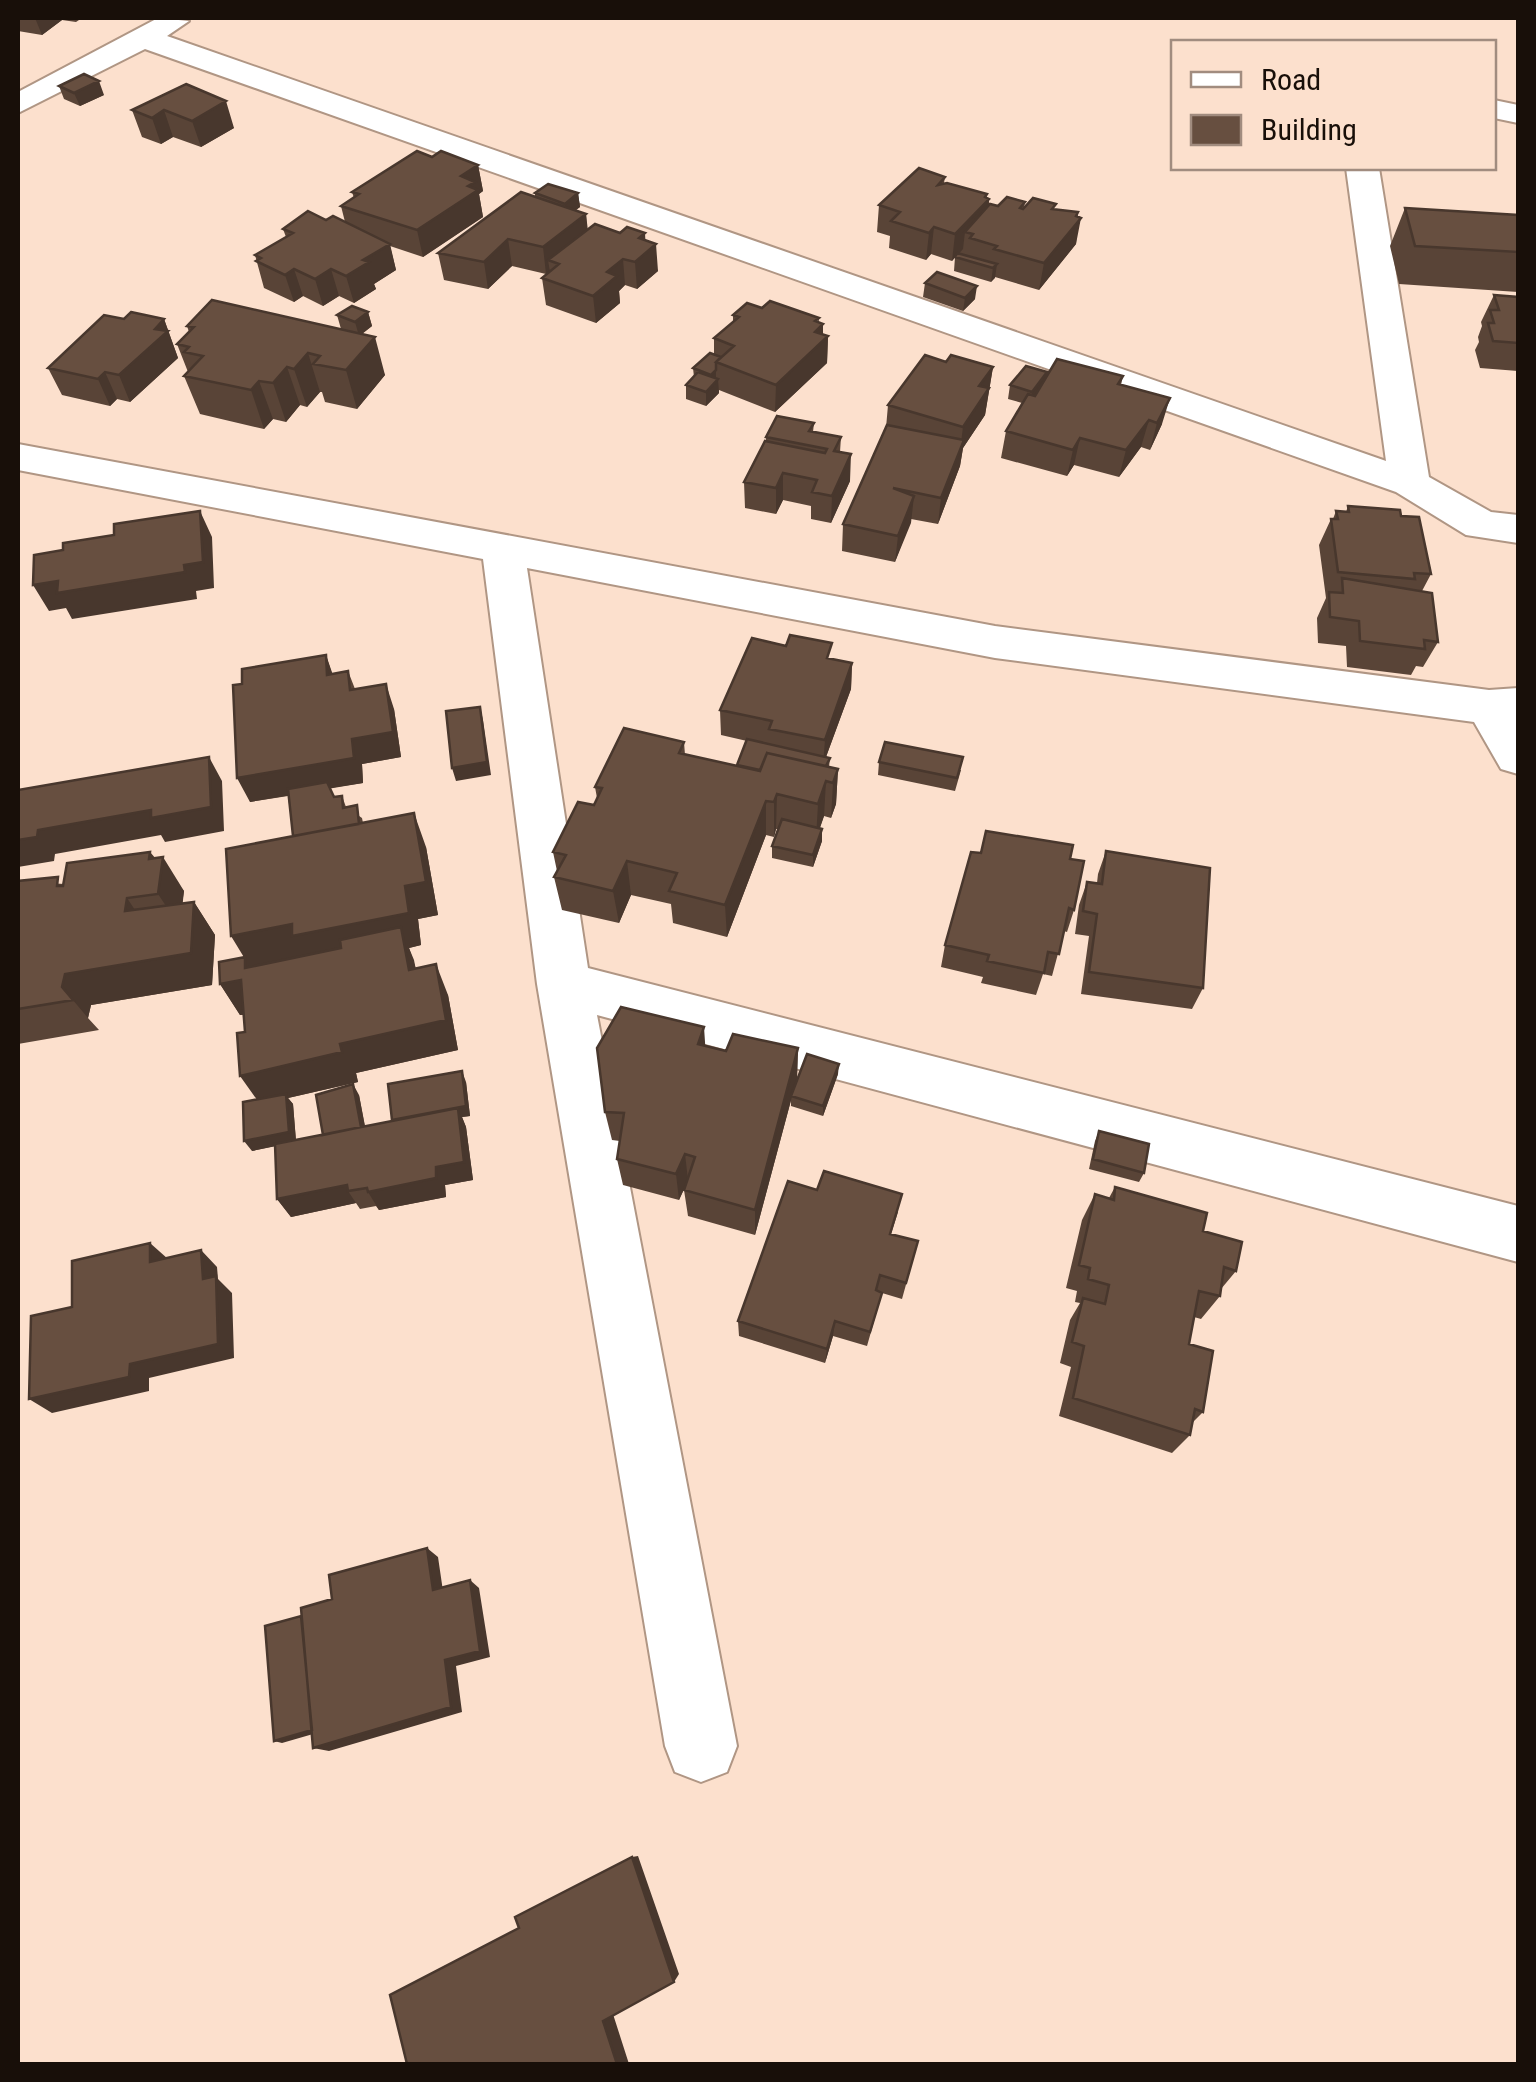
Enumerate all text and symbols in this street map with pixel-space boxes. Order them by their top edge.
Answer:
legend [1171,40,1496,170]
text: Road [1261,62,1321,97]
text: Building [1261,112,1357,147]

